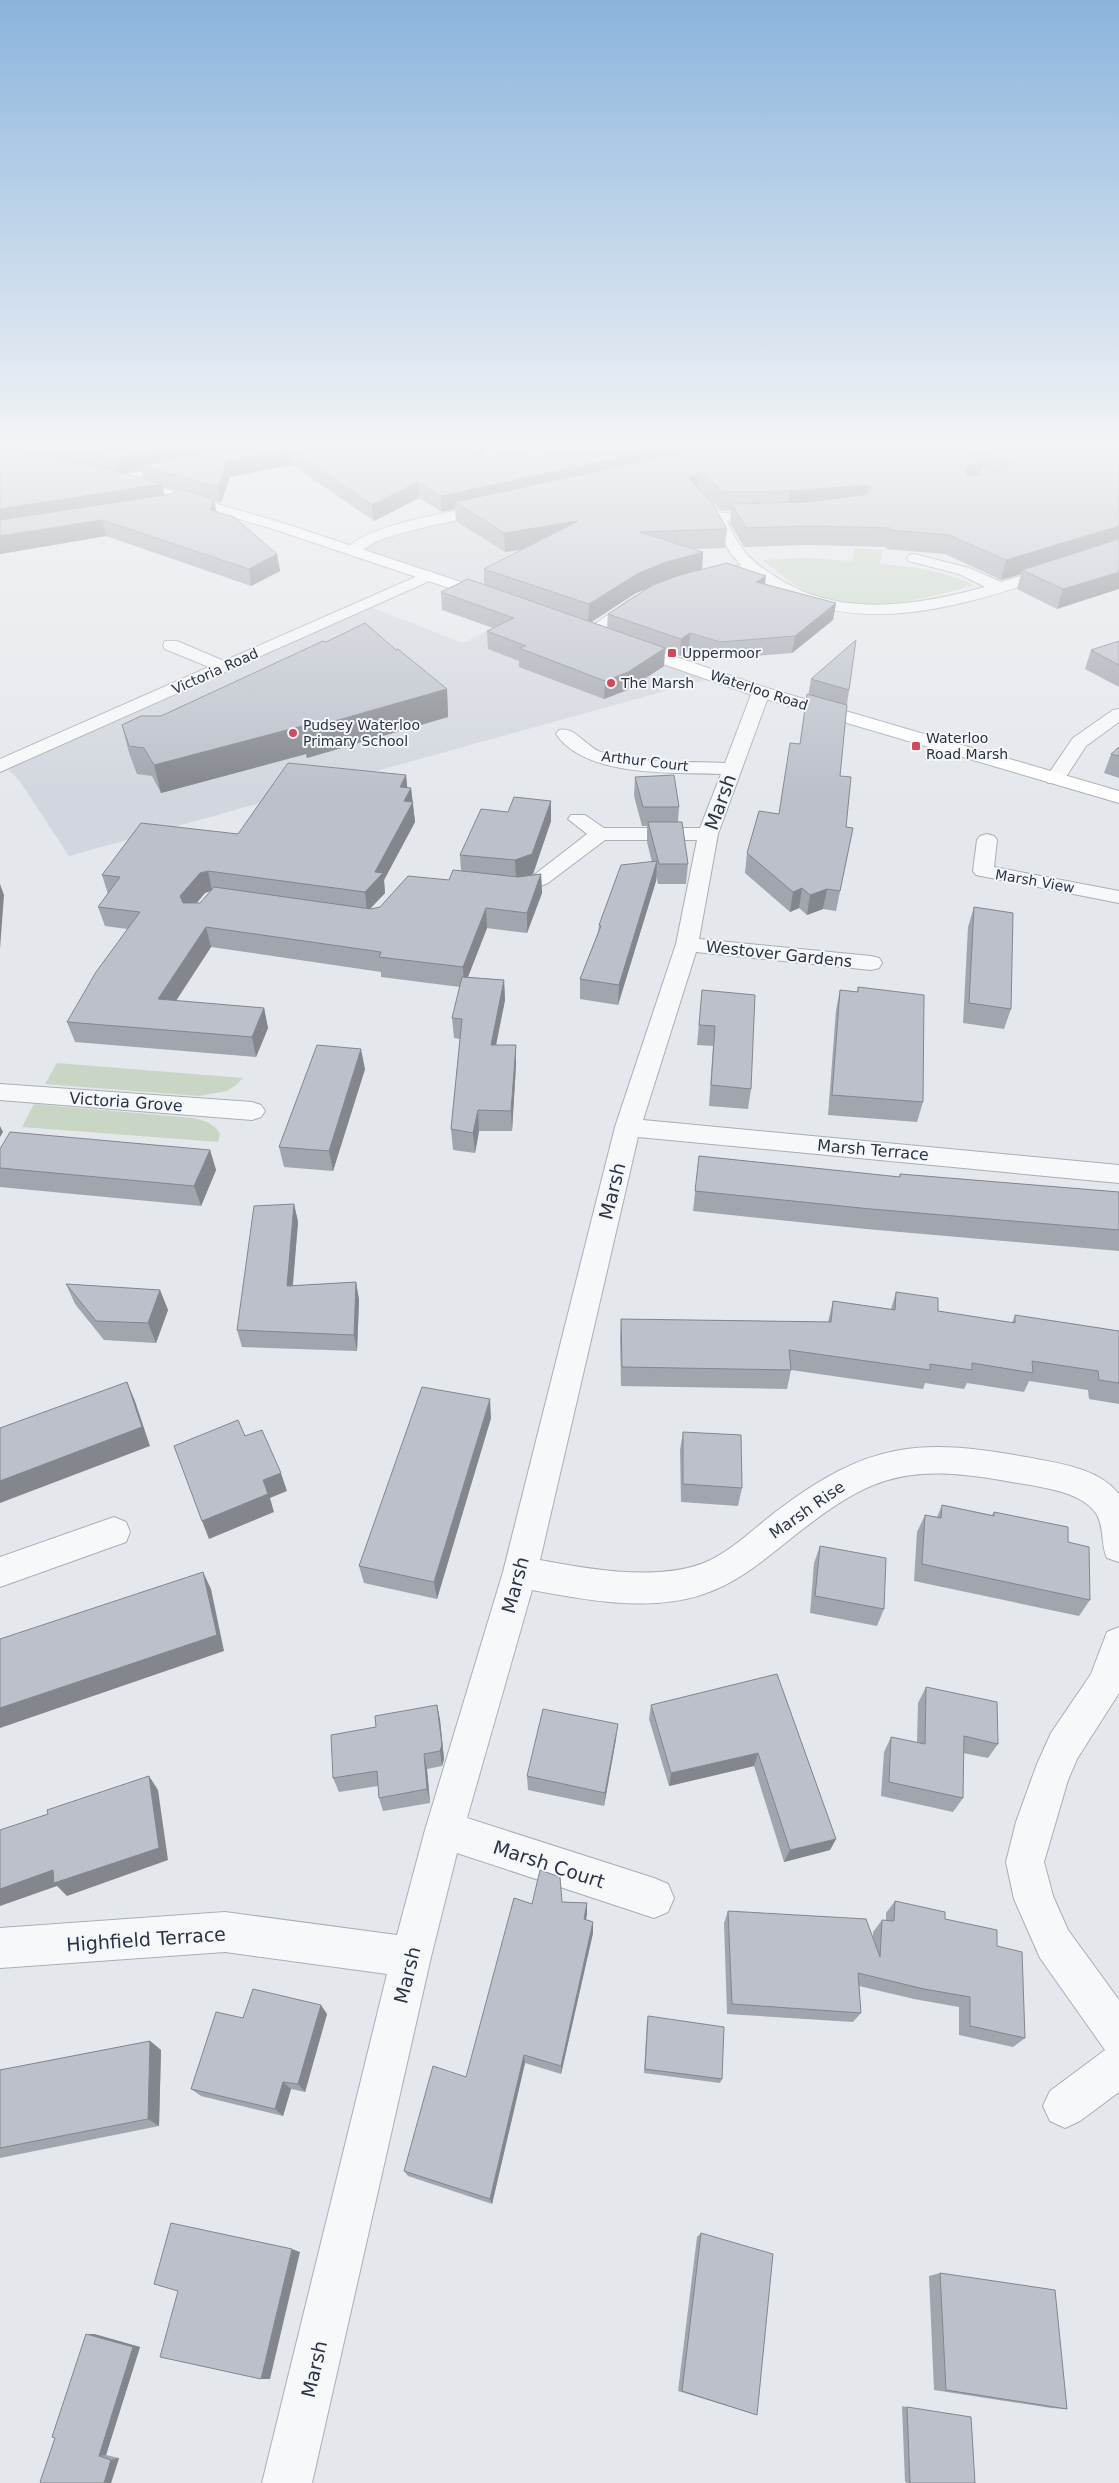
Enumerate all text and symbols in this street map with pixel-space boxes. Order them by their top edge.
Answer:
street label: Victoria Road [169,645,261,697]
place label: Uppermoor [682,645,761,661]
marker: Uppermoor [666,647,678,659]
street label: Waterloo Road [708,667,810,713]
place label: The Marsh [620,675,694,691]
marker: The Marsh [605,677,617,689]
place label: Pudsey Waterloo Primary School [303,717,420,749]
marker: Pudsey Waterloo Primary School [287,727,299,739]
place label: Waterloo Road Marsh [926,730,1008,762]
marker: Waterloo Road Marsh [910,740,922,752]
street label: Arthur Court [601,748,690,774]
street label: Marsh [700,771,740,833]
street label: Marsh View [994,866,1076,896]
street label: Westover Gardens [705,937,853,971]
street label: Victoria Grove [69,1089,183,1115]
street label: Marsh Terrace [816,1136,930,1164]
street label: Marsh [594,1160,630,1222]
street label: Marsh Rise [766,1477,848,1543]
street label: Marsh [497,1554,533,1616]
street label: Marsh Court [490,1836,608,1892]
street label: Highfield Terrace [66,1922,226,1956]
street label: Marsh [389,1944,425,2006]
street label: Marsh [297,2338,331,2400]

